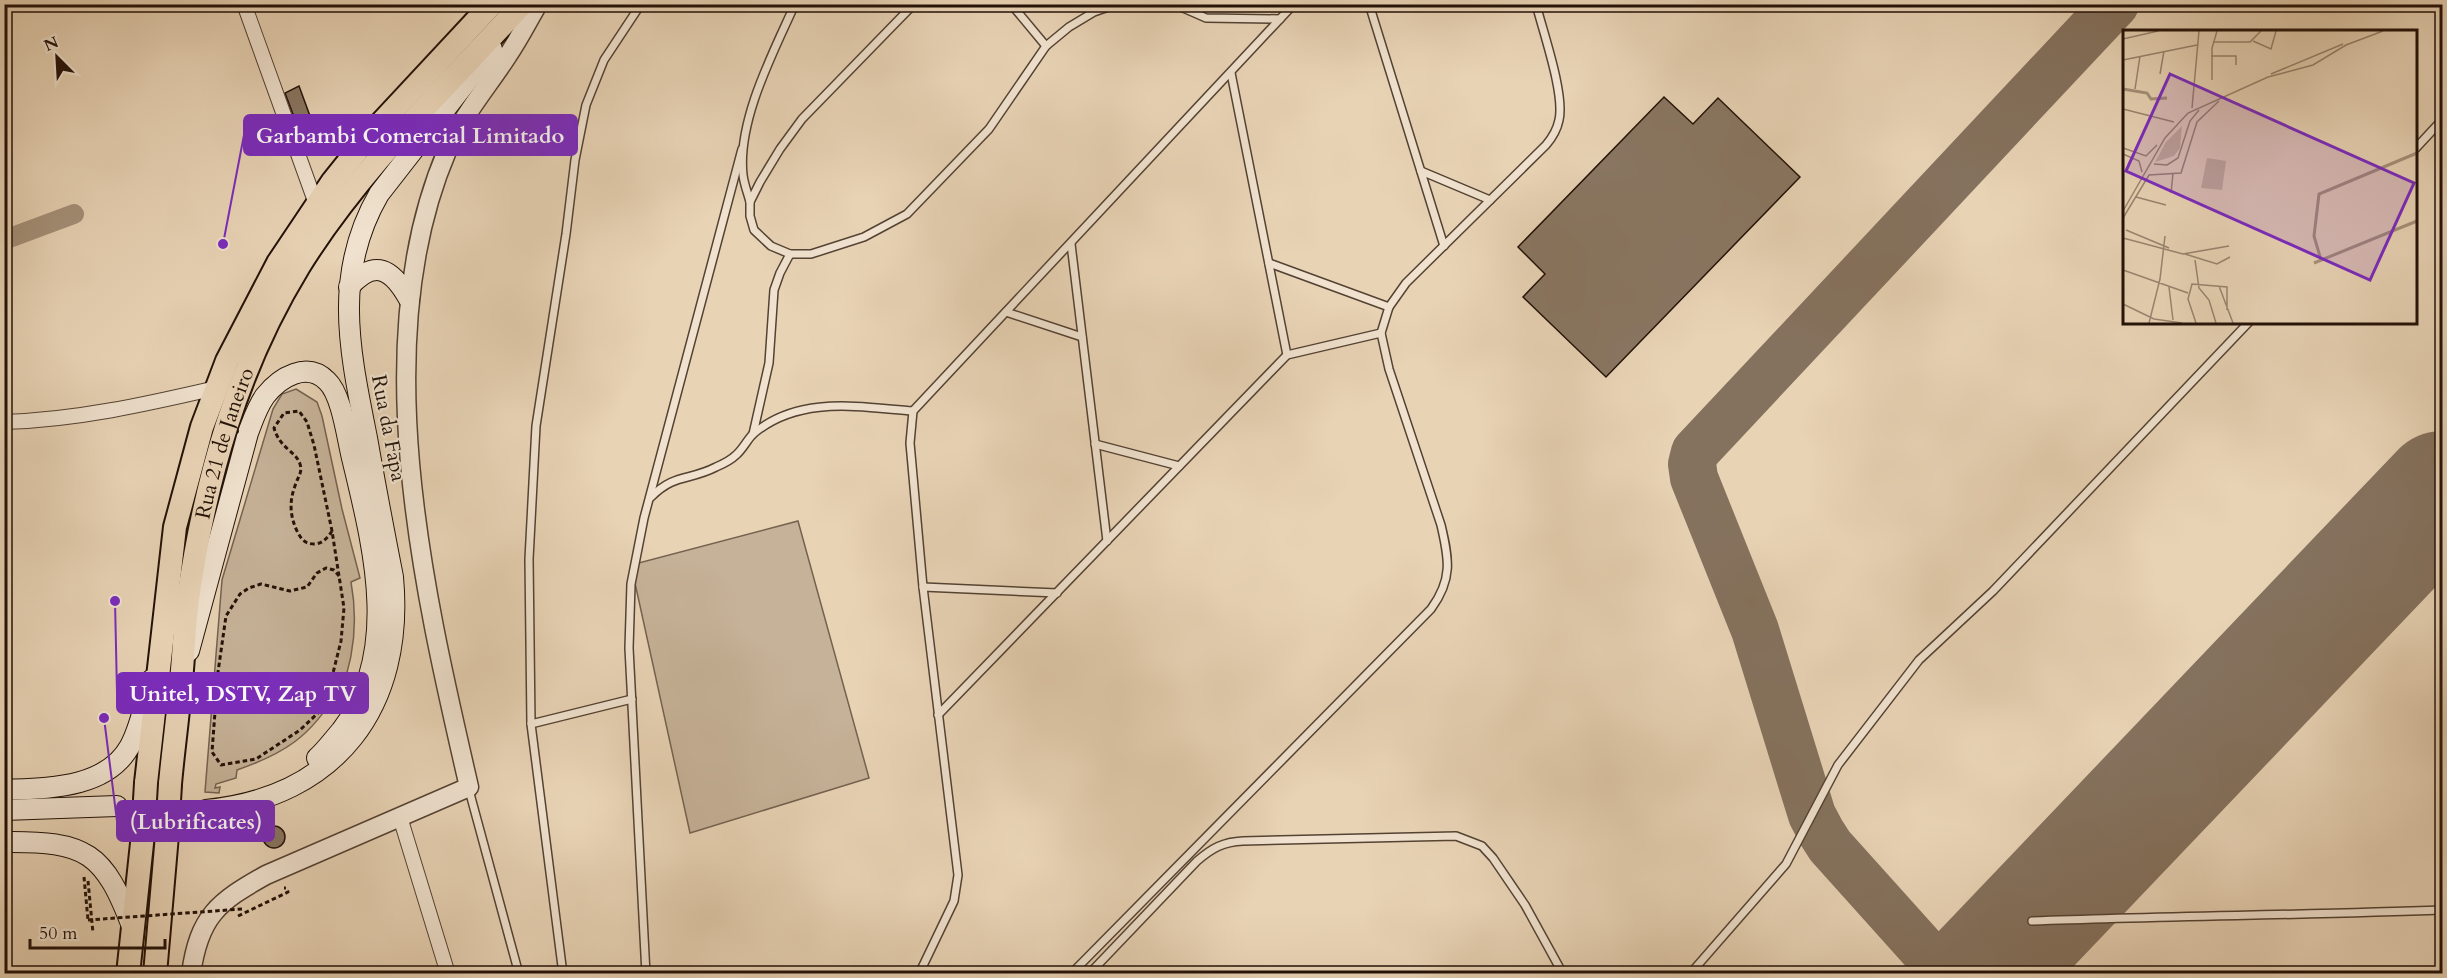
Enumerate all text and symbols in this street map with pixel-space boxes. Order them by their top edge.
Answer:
north arrow [27,27,87,87]
inset map [2123,30,2417,324]
text: N [40,31,62,57]
callout: Garbambi Comercial Limitado [244,115,577,155]
text: Garbambi Comercial Limitado [256,121,565,151]
street label: Rua 21 de Janeiro [188,363,261,522]
street label: Rua da Fapa [364,372,413,484]
callout: Unitel, DSTV, Zap TV [117,673,368,713]
text: Unitel, DSTV, Zap TV [129,679,357,709]
callout: (Lubrificates) [117,801,274,841]
text: (Lubrificates) [130,807,262,837]
scale bar [30,912,165,950]
text: 50 m [39,921,78,946]

